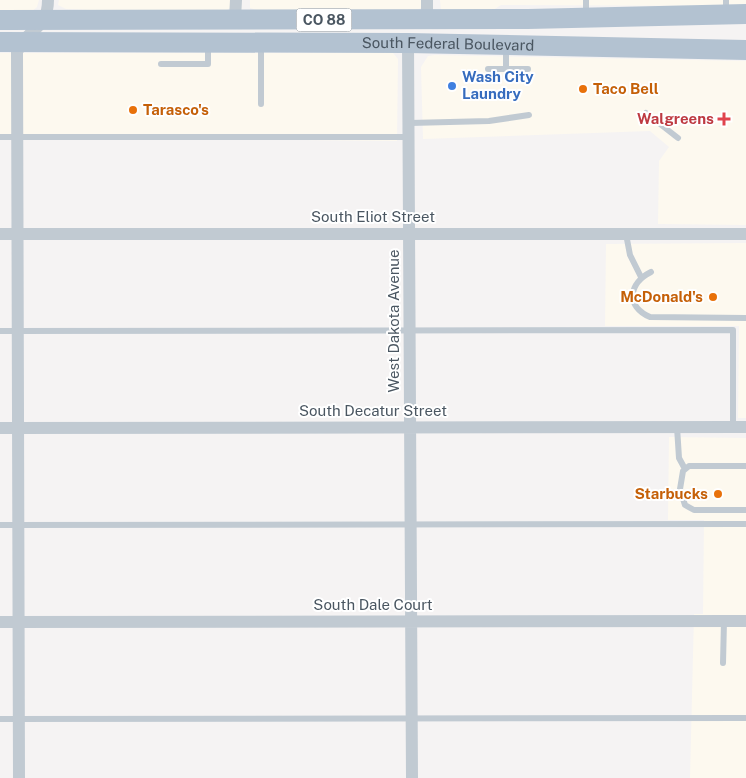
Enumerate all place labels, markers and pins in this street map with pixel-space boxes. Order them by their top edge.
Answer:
place label: Wash City Laundry [462,68,534,102]
marker: Wash City Laundry [446,80,458,92]
place label: Taco Bell [593,80,659,97]
marker: Taco Bell [577,83,589,95]
place label: Tarasco's [143,101,209,118]
marker: Tarasco's [127,104,139,116]
place label: Walgreens [637,110,714,127]
marker: Walgreens [718,113,730,125]
place label: McDonald's [620,288,703,305]
marker: McDonald's [707,291,719,303]
place label: Starbucks [634,485,708,502]
marker: Starbucks [712,488,724,500]

